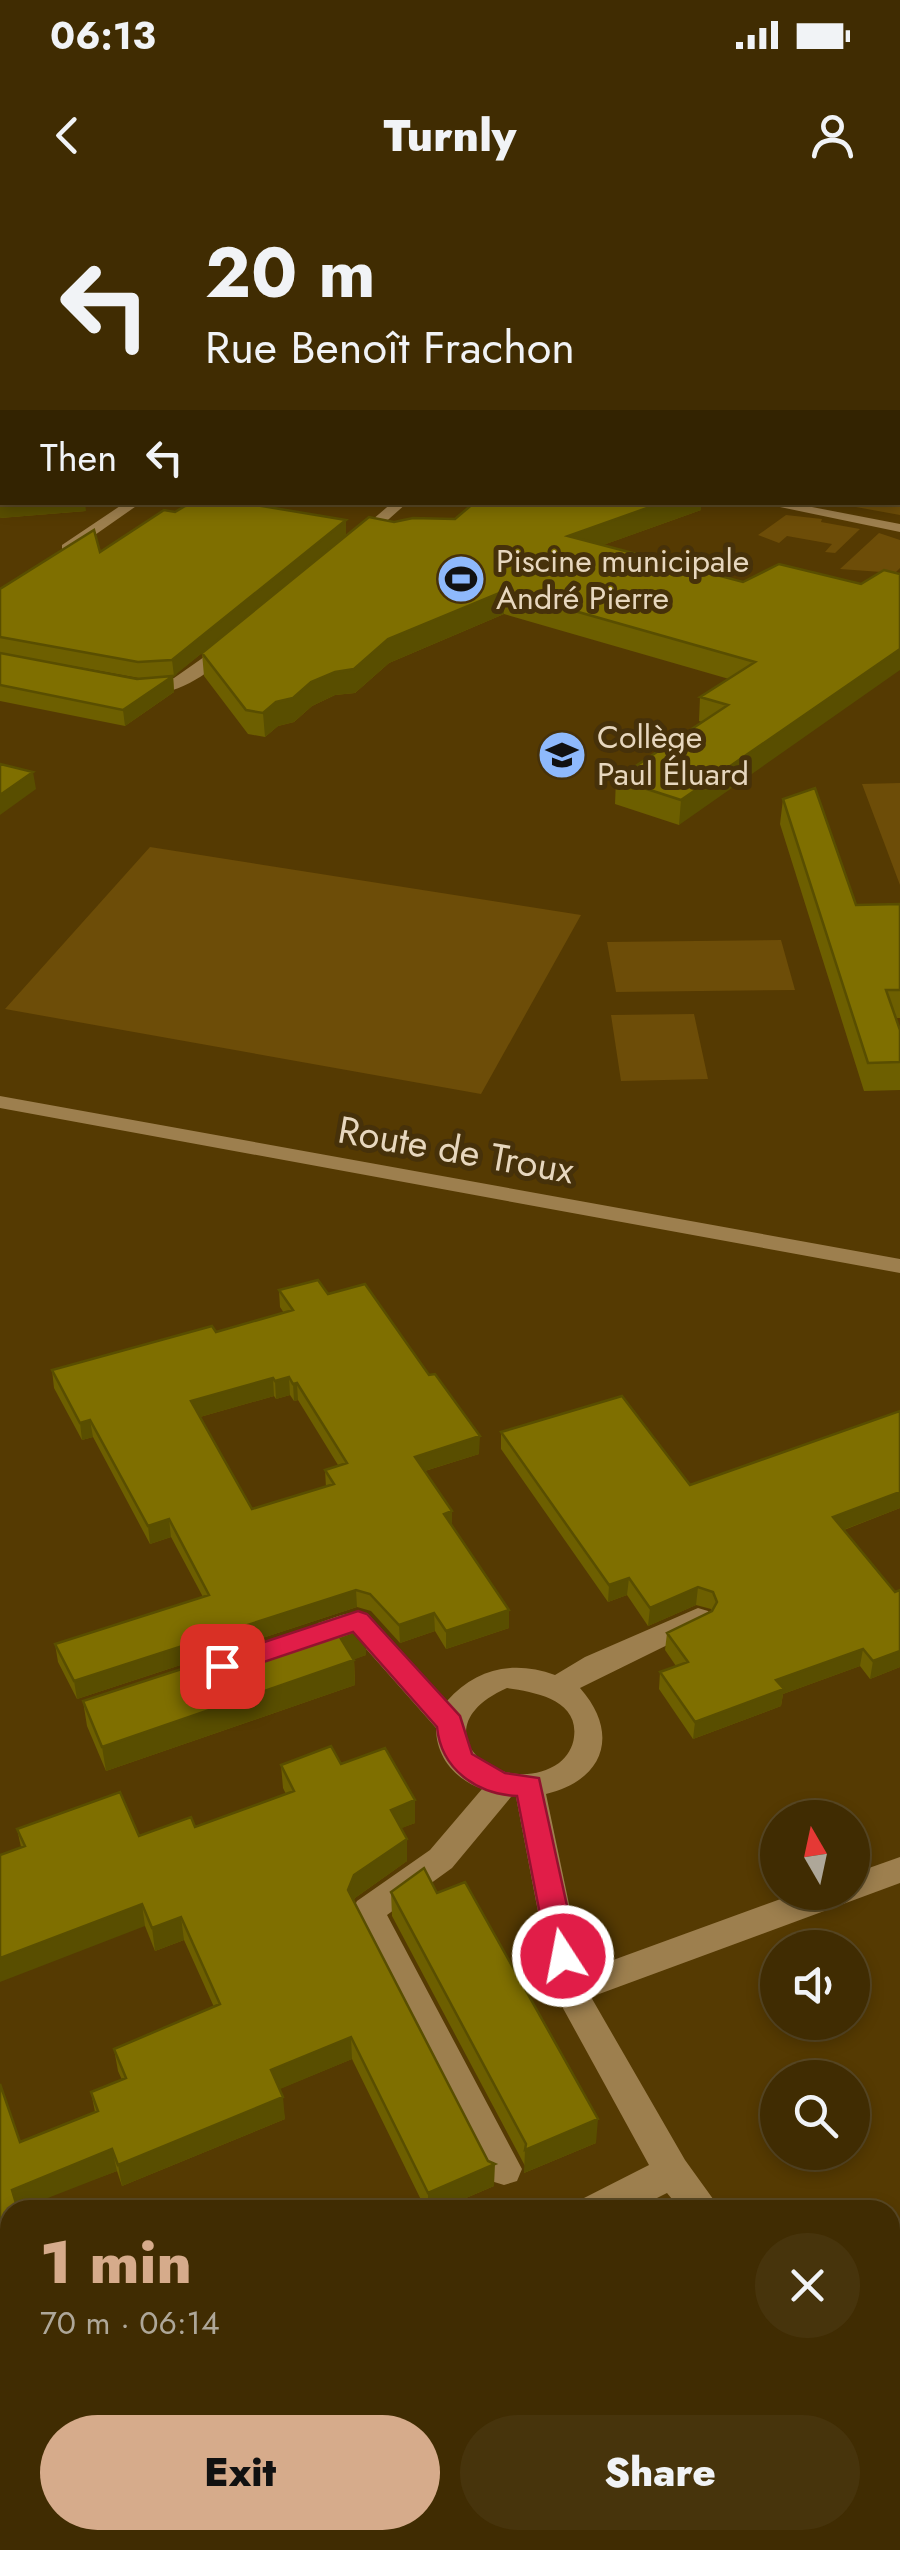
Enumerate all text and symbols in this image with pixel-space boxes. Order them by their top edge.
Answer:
text: 06:13 [50,8,156,63]
text: Turnly [384,103,516,168]
icon: back [40,108,95,163]
icon: person [805,108,860,163]
text: 20 m [205,222,376,323]
icon: left [40,240,170,370]
text: Rue Benoît Frachon [205,315,575,380]
text: Then [40,430,117,485]
icon: left [137,430,192,485]
place label: Piscine municipale André Pierre [496,538,749,621]
sports icon: Piscine municipale André Pierre [435,553,487,605]
place label: Collège Paul Éluard [597,714,749,797]
school or university icon: Collège Paul Éluard [536,729,588,781]
street label: Route de Troux [334,1102,578,1197]
pin [180,1624,265,1709]
icon: arrive [195,1639,250,1694]
north arrow [760,1800,870,1910]
map controls [760,1800,870,2170]
position arrow [511,1904,615,2008]
button: sound [760,1930,870,2040]
button: search [760,2060,870,2170]
text: 1 min [40,2219,192,2306]
button: close [755,2233,860,2338]
text: 70 m · 06:14 [40,2300,220,2346]
button: Exit [40,2415,440,2530]
button: Share [460,2415,860,2530]

